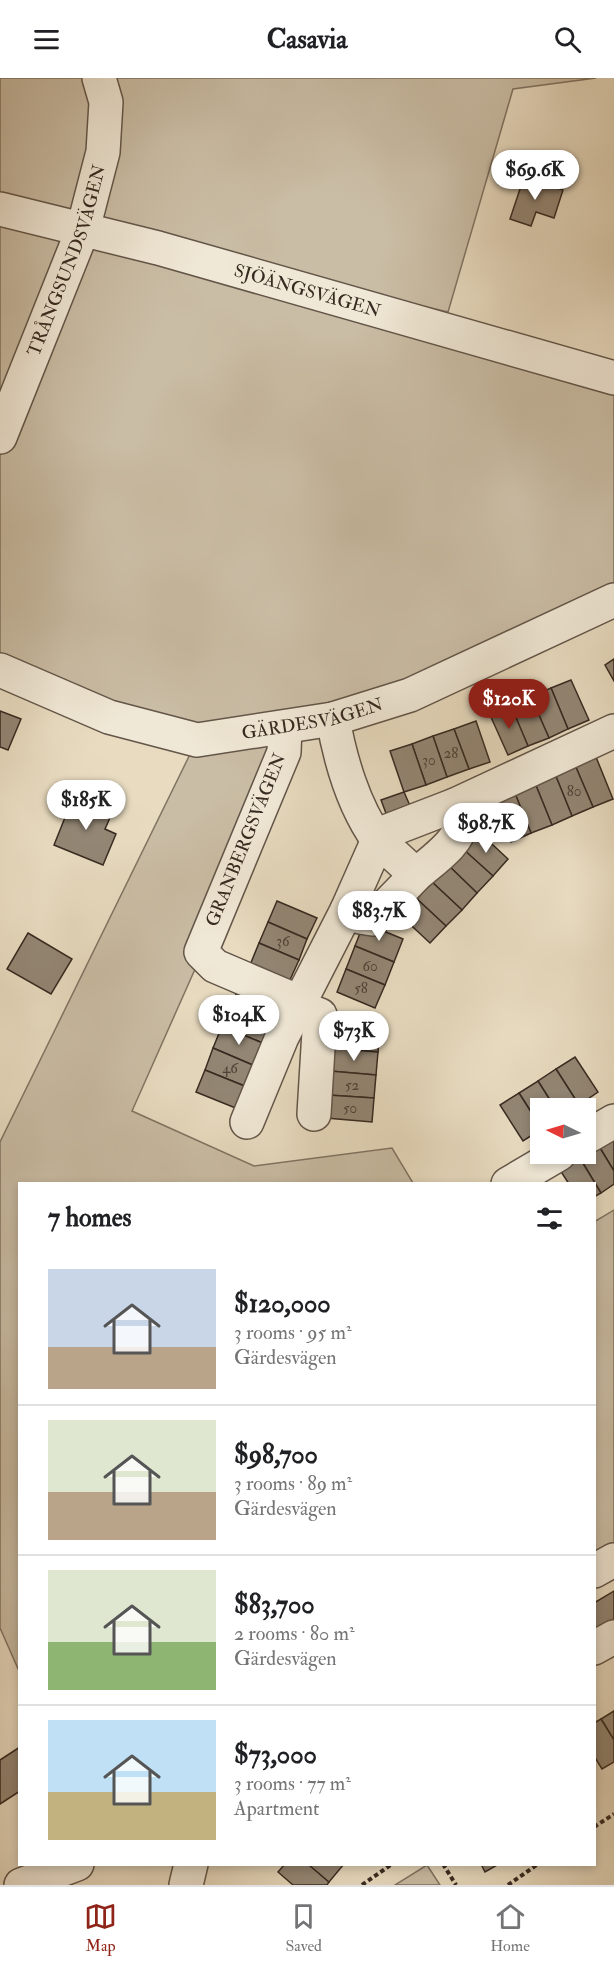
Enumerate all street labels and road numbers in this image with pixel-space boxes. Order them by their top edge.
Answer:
street label: TRÅNGSUNDSVÄGEN [22,162,111,359]
street label: SJÖÄNGSVÄGEN [231,259,383,322]
street label: GÄRDESVÄGEN [240,693,386,744]
street label: GRANBERGSVÄGEN [201,750,291,930]

